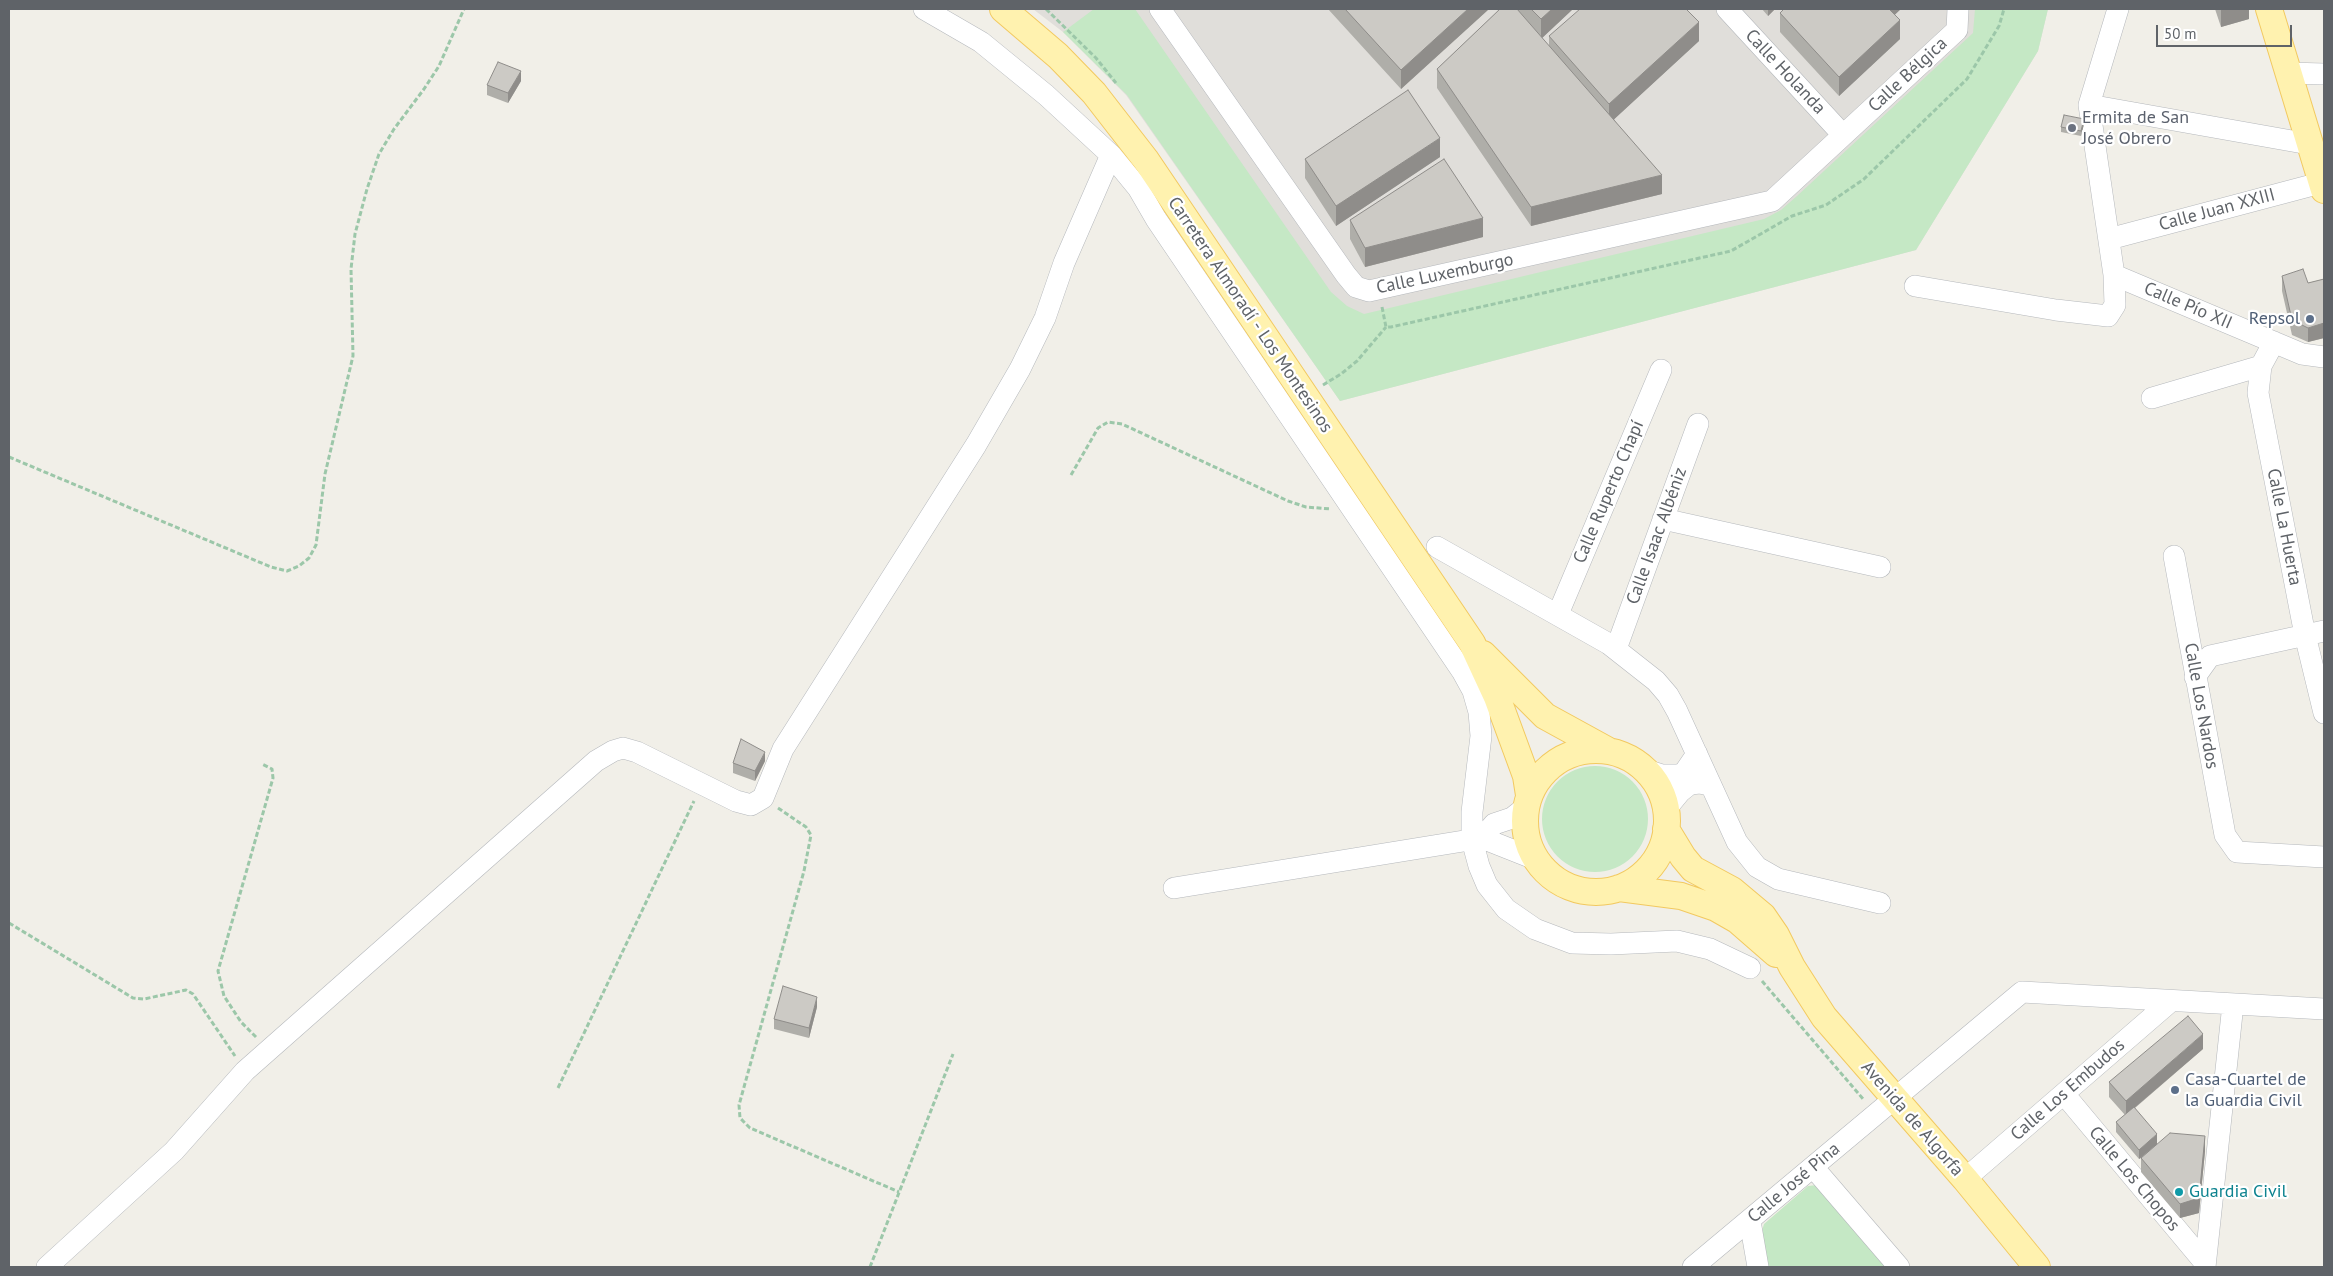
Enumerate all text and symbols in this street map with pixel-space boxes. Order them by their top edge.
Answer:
scale bar [2158,15,2294,47]
text: 50 m [2164,24,2197,43]
street label: Calle Holanda [1740,25,1830,119]
street label: Calle Bélgica [1864,33,1952,117]
place label: Ermita de San José Obrero [2082,107,2189,150]
marker: Ermita de San José Obrero [2066,122,2078,134]
street label: Calle Juan XXIII [2157,184,2277,236]
street label: Carretera Almoradí - Los Montesinos [1163,193,1337,437]
street label: Calle Luxemburgo [1375,249,1515,299]
street label: Calle Pío XII [2141,278,2235,334]
place label: Repsol [2249,308,2300,330]
marker: Repsol [2304,313,2316,325]
street label: Calle Ruperto Chapí [1569,417,1649,567]
street label: Calle Isaac Albéniz [1622,464,1692,608]
street label: Calle La Huerta [2262,467,2306,587]
street label: Calle Los Nardos [2179,641,2223,771]
street label: Calle Los Embudos [2006,1035,2130,1145]
street label: Avenida de Algorfa [1856,1057,1968,1181]
place label: Casa-Cuartel de la Guardia Civil [2185,1069,2306,1112]
marker: Casa-Cuartel de la Guardia Civil [2169,1084,2181,1096]
street label: Calle Los Chopos [2084,1122,2184,1236]
street label: Calle José Pina [1744,1138,1844,1228]
place label: Guardia Civil [2189,1181,2287,1203]
marker: Guardia Civil [2173,1186,2185,1198]

